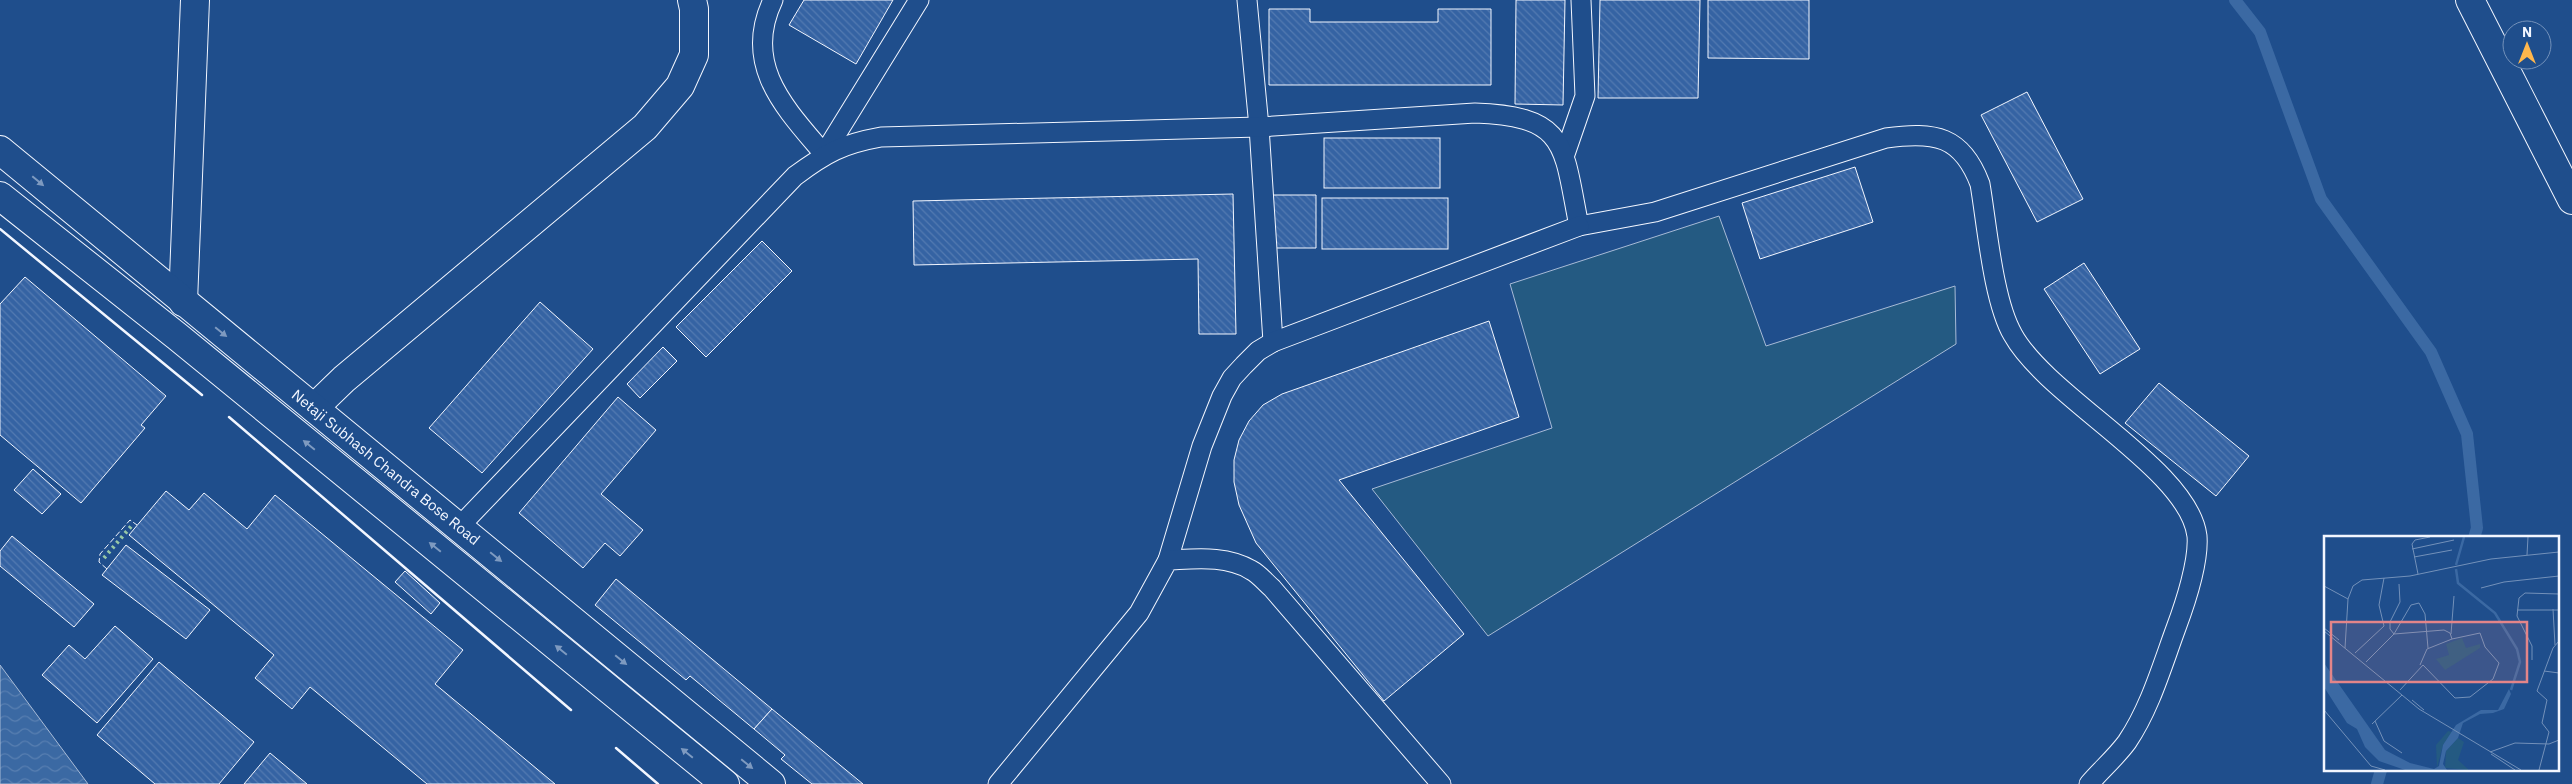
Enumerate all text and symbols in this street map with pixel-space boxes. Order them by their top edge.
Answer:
north arrow [2502,20,2552,70]
text: N [2522,23,2532,41]
one-way arrow [31,175,44,186]
one-way arrow [214,327,227,338]
street label: Netaji Subhash Chandra Bose Road [288,385,484,549]
one-way arrow [303,439,316,450]
inset map [2324,536,2560,772]
one-way arrow [429,542,442,553]
one-way arrow [489,552,502,563]
one-way arrow [555,645,568,656]
one-way arrow [614,655,627,666]
one-way arrow [681,748,694,759]
one-way arrow [740,758,753,769]

